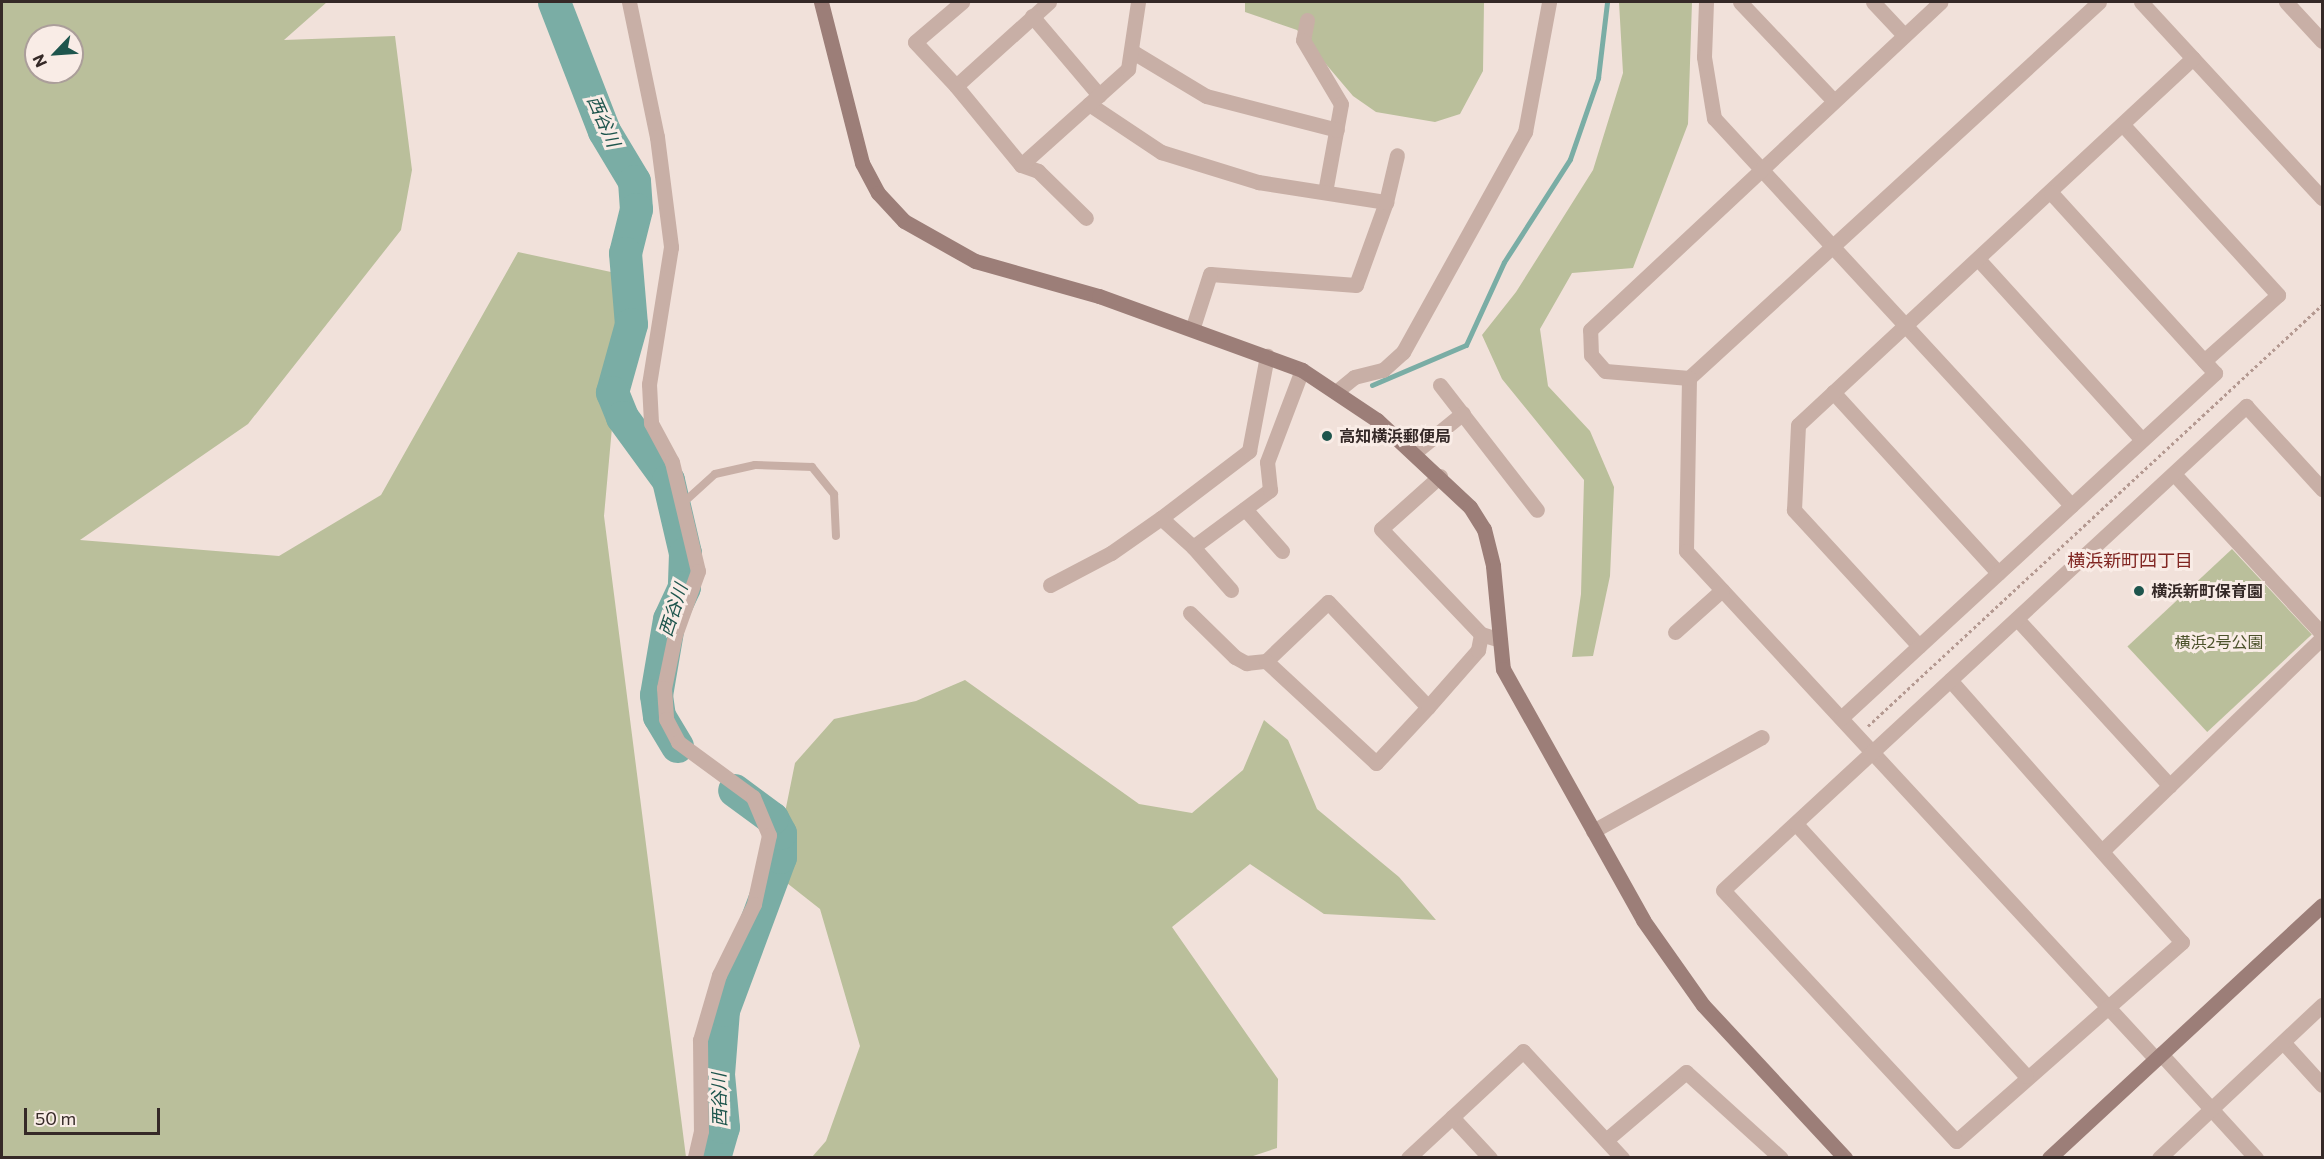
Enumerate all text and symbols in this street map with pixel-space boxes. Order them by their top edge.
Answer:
north arrow [24,24,84,84]
text: N [28,52,50,70]
water label: 西谷川 [583,92,625,150]
place label: 高知横浜郵便局 [1339,426,1451,446]
marker: 高知横浜郵便局 [1320,429,1334,443]
district label: 横浜新町四丁目 [2067,549,2193,571]
water label: 西谷川 [654,581,692,639]
place label: 横浜新町保育園 [2151,581,2263,601]
marker: 横浜新町保育園 [2132,584,2146,598]
park label: 横浜2号公園 [2175,632,2263,652]
water label: 西谷川 [708,1073,730,1127]
scale bar [27,1096,164,1134]
text: 50 m [35,1107,76,1129]

